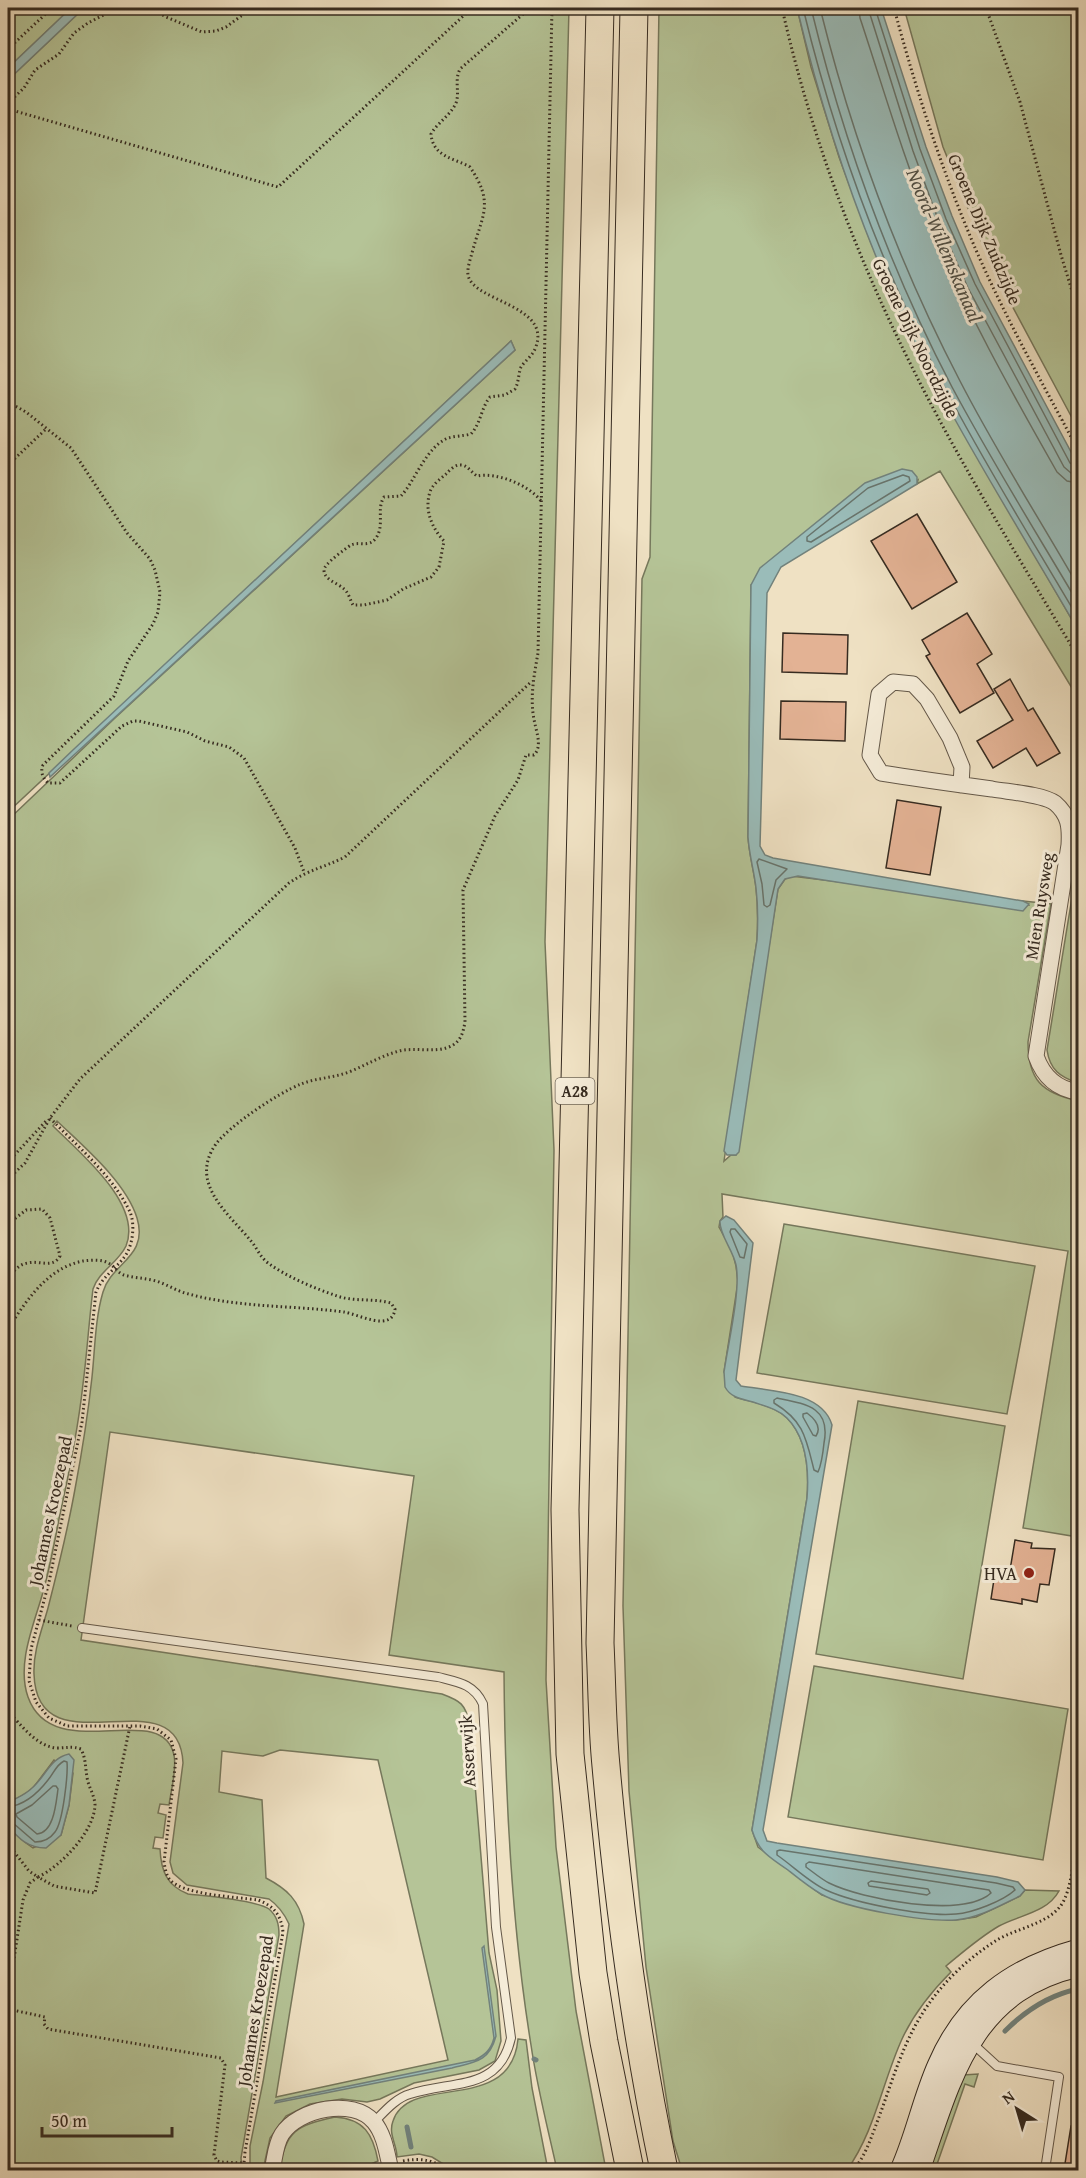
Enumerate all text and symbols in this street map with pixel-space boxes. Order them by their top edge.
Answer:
street label: Groene Dijk Zuidzijde [941,149,1029,309]
water label: Noord-Willemskanaal [899,163,991,326]
street label: Groene Dijk Noordzijde [866,254,966,422]
street label: Mien Ruysweg [1017,850,1061,962]
road number: A28 [556,1078,594,1104]
street label: Johannes Kroezepad [20,1433,79,1591]
place label: HVA [984,1560,1017,1587]
marker: HVA [1022,1566,1036,1580]
street label: Asserwijk [452,1713,482,1788]
street label: Johannes Kroezepad [229,1933,280,2091]
north arrow [987,2079,1047,2139]
text: N [996,2084,1020,2110]
scale bar [42,2100,172,2138]
text: 50 m [51,2107,87,2134]

